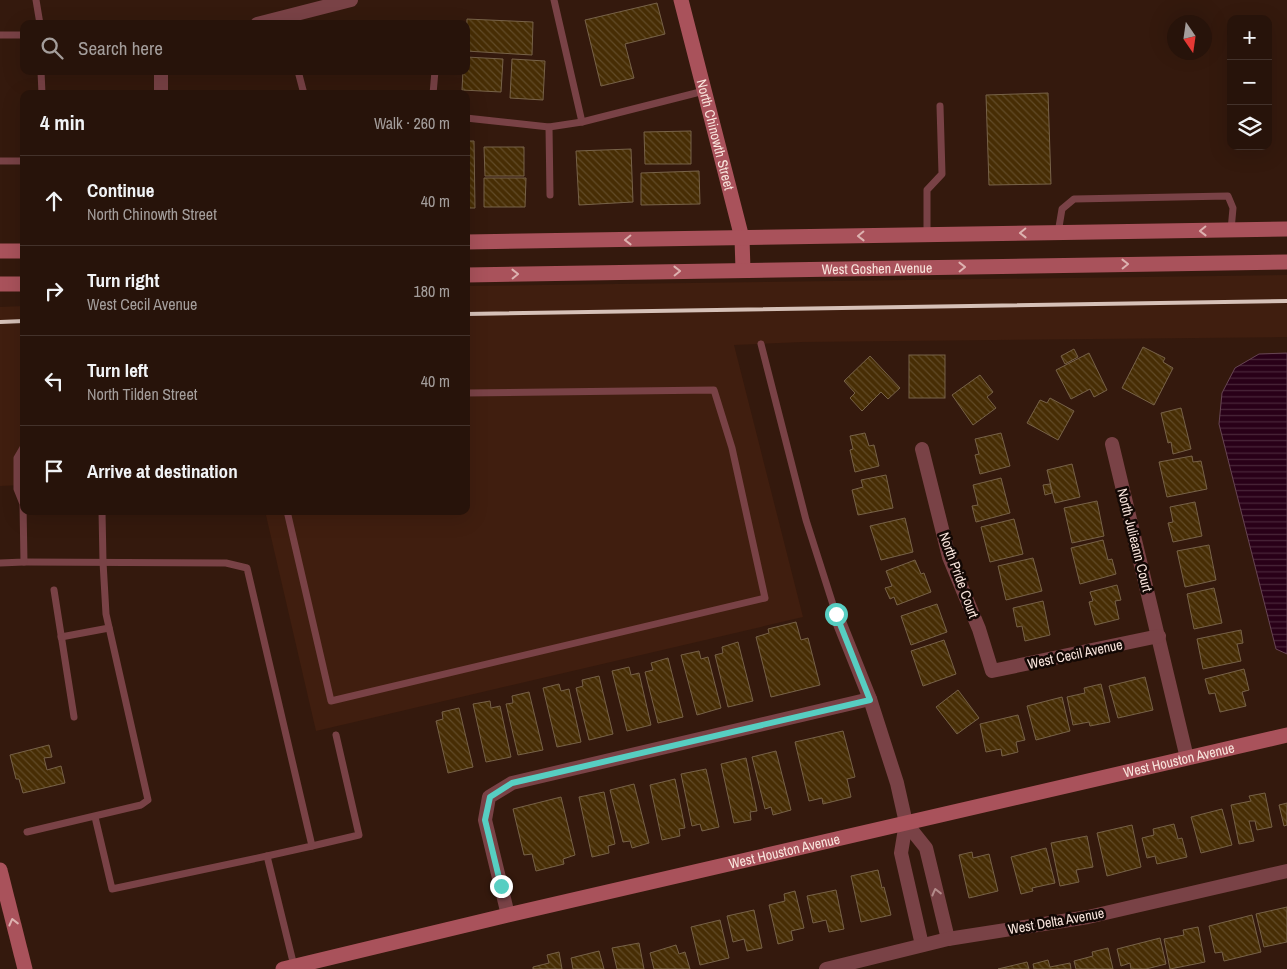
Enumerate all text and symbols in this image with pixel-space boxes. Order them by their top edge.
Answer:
north arrow [1167,15,1212,60]
map controls [1227,15,1272,150]
button: + [1227,15,1272,60]
search box [20,20,470,75]
icon: search [38,34,66,62]
text: Search here [78,35,163,61]
button: − [1227,60,1272,105]
street label: North Chinowth Street [693,77,738,192]
button: layers [1227,105,1272,150]
text: 4 min [40,108,85,137]
text: Walk · 260 m [374,112,450,134]
text: Continue [87,177,155,203]
icon: ahead [40,187,68,215]
text: 40 m [421,190,450,212]
text: North Chinowth Street [87,203,217,225]
one-way arrow [1199,226,1207,236]
one-way arrow [1019,228,1027,239]
one-way arrow [857,231,864,241]
one-way arrow [624,235,632,245]
street label: West Goshen Avenue [821,259,932,278]
one-way arrow [1122,259,1129,269]
one-way arrow [959,261,967,272]
one-way arrow [674,266,682,276]
text: Turn right [87,267,159,293]
one-way arrow [511,269,519,280]
icon: right [40,277,68,305]
text: 180 m [414,280,450,302]
text: West Cecil Avenue [87,293,197,315]
text: Turn left [87,357,148,383]
icon: left [40,367,68,395]
text: 40 m [421,370,450,392]
text: North Tilden Street [87,383,197,405]
icon: arrive [40,457,68,485]
text: Arrive at destination [87,458,238,484]
street label: North Julieann Court [1113,486,1157,594]
street label: North Pride Court [935,530,983,620]
route start [825,603,848,626]
street label: West Cecil Avenue [1026,635,1124,673]
street label: West Houston Avenue [1122,738,1236,781]
street label: West Houston Avenue [727,830,842,873]
route end [490,875,513,898]
one-way arrow [931,887,942,896]
street label: West Delta Avenue [1007,904,1105,938]
one-way arrow [8,917,19,926]

